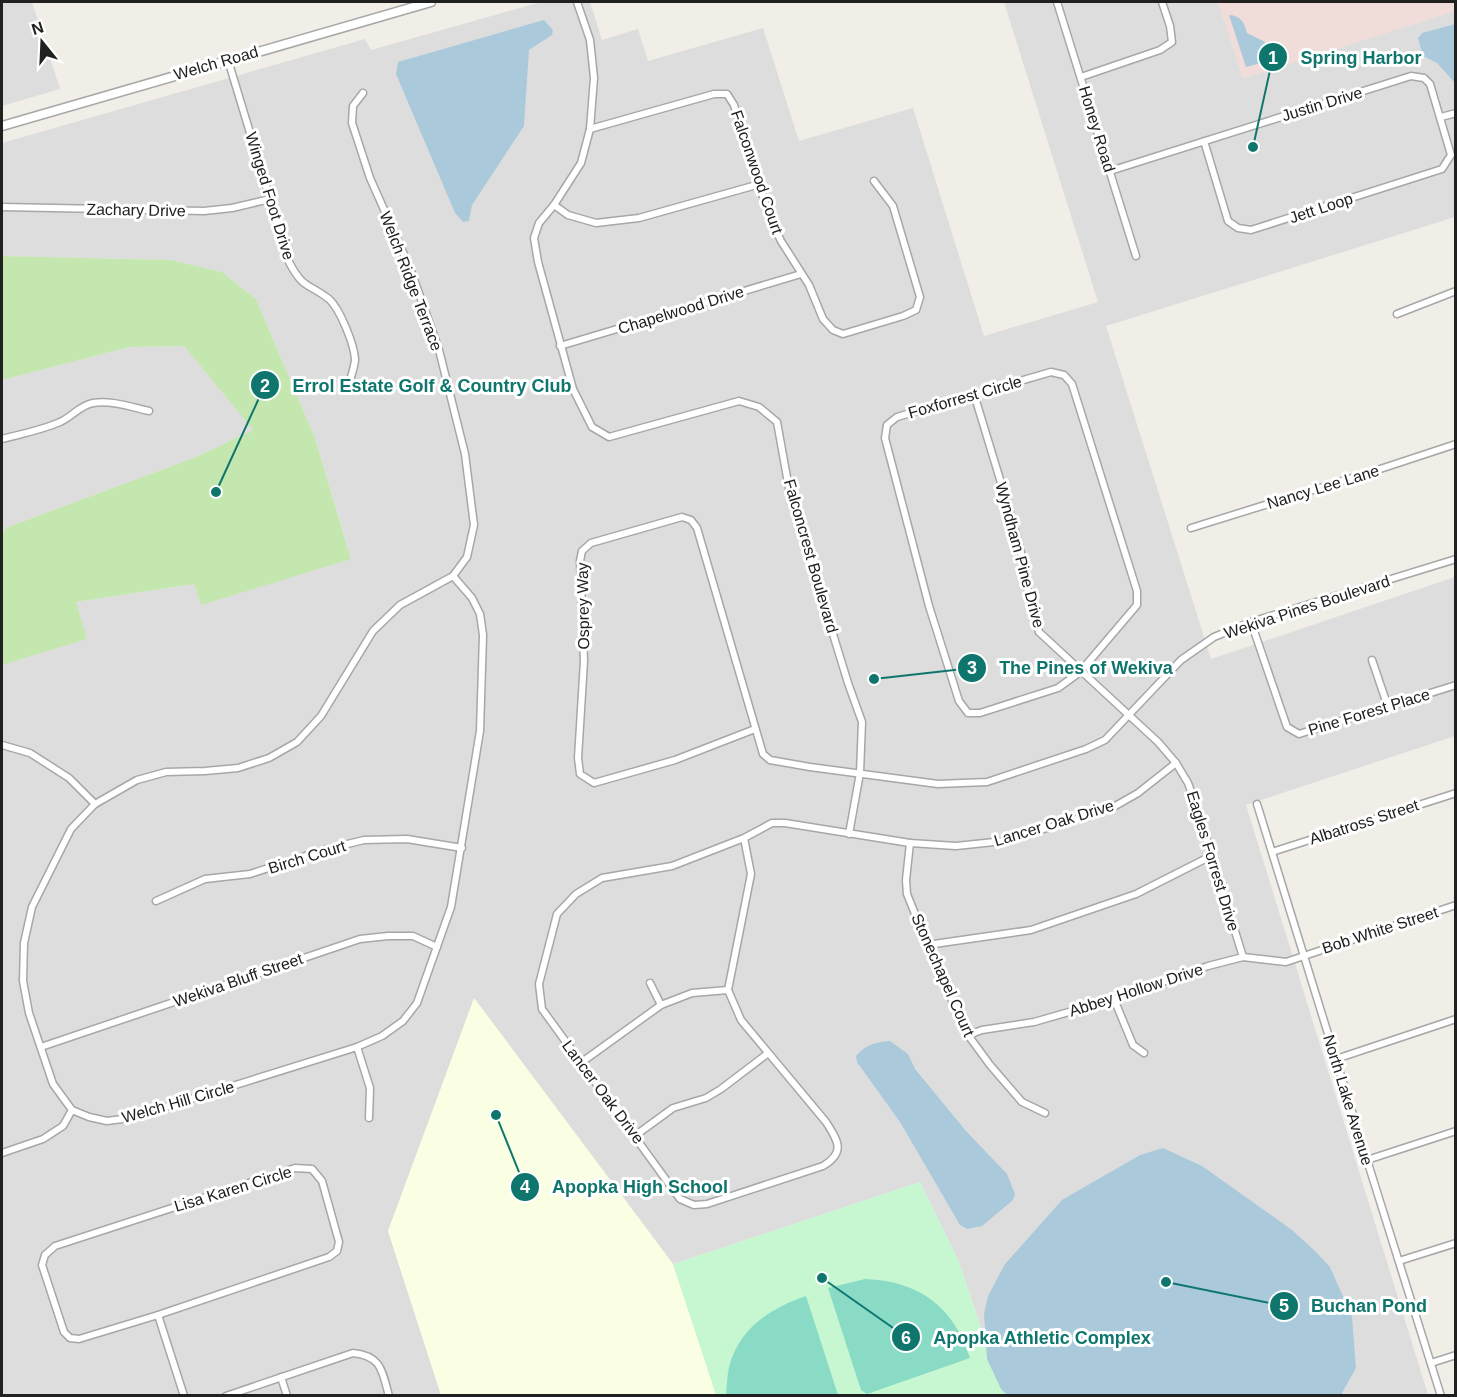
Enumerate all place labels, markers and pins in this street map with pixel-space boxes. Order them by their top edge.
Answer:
callout: Spring Harbor [1258,39,1433,75]
callout: Errol Estate Golf & Country Club [250,367,583,403]
callout: The Pines of Wekiva [957,650,1185,686]
callout: Apopka High School [510,1169,740,1205]
callout: Buchan Pond [1269,1288,1439,1324]
callout: Apopka Athletic Complex [891,1319,1163,1355]

